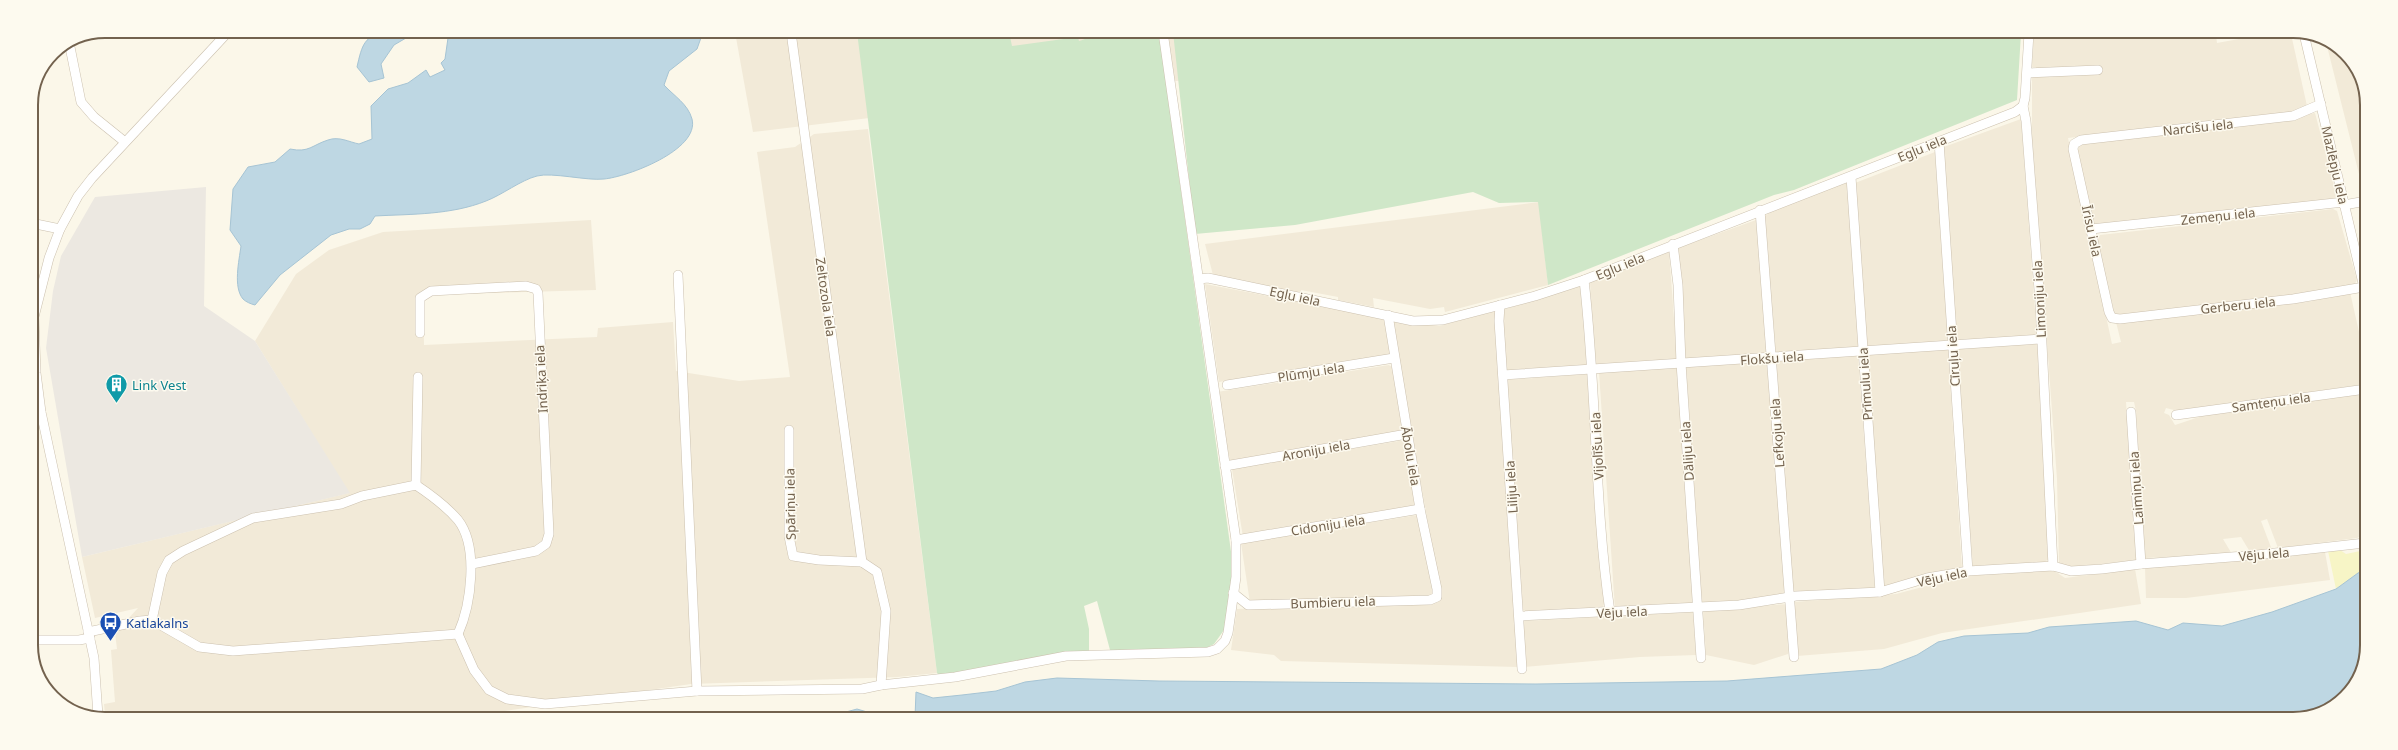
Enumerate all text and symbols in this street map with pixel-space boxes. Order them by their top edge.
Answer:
street label: Narcišu iela [2162,114,2234,140]
street label: Mazlēpju iela [2317,124,2353,206]
street label: Egļu iela [1895,130,1949,166]
street label: Zemeņu iela [2180,203,2256,229]
street label: Īrisu iela [2078,204,2106,258]
street label: Egļu iela [1593,248,1647,284]
street label: Zeltozola iela [812,256,840,338]
street label: Limoniju iela [2028,260,2050,338]
street label: Egļu iela [1268,282,1322,310]
street label: Gerberu iela [2199,292,2277,318]
street label: Cīruļu iela [1942,325,1964,387]
street label: Indriķa iela [530,345,552,413]
street label: Flokšu iela [1740,347,1804,369]
street label: Prīmulu iela [1853,347,1877,421]
street label: Plūmju iela [1276,358,1346,386]
building icon: Link Vest [104,372,130,405]
place label: Link Vest [132,376,187,394]
street label: Samteņu iela [2230,388,2312,416]
street label: Lefkoju iela [1766,398,1788,468]
street label: Vijolīšu iela [1586,412,1608,480]
street label: Dāliju iela [1676,421,1698,481]
street label: Ābolu iela [1397,425,1425,487]
street label: Aroniju iela [1281,435,1351,465]
street label: Laimiņu iela [2124,451,2148,525]
street label: Liliju iela [1500,460,1522,514]
street label: Spāriņu iela [780,468,800,540]
street label: Cidoniju iela [1290,510,1366,540]
street label: Vēju iela [2238,543,2290,565]
street label: Vēju iela [1915,563,1969,591]
street label: Bumbieru iela [1290,592,1376,612]
street label: Vēju iela [1596,602,1648,622]
bus stop icon: Katlakalns [97,610,123,643]
place label: Katlakalns [126,614,189,632]

